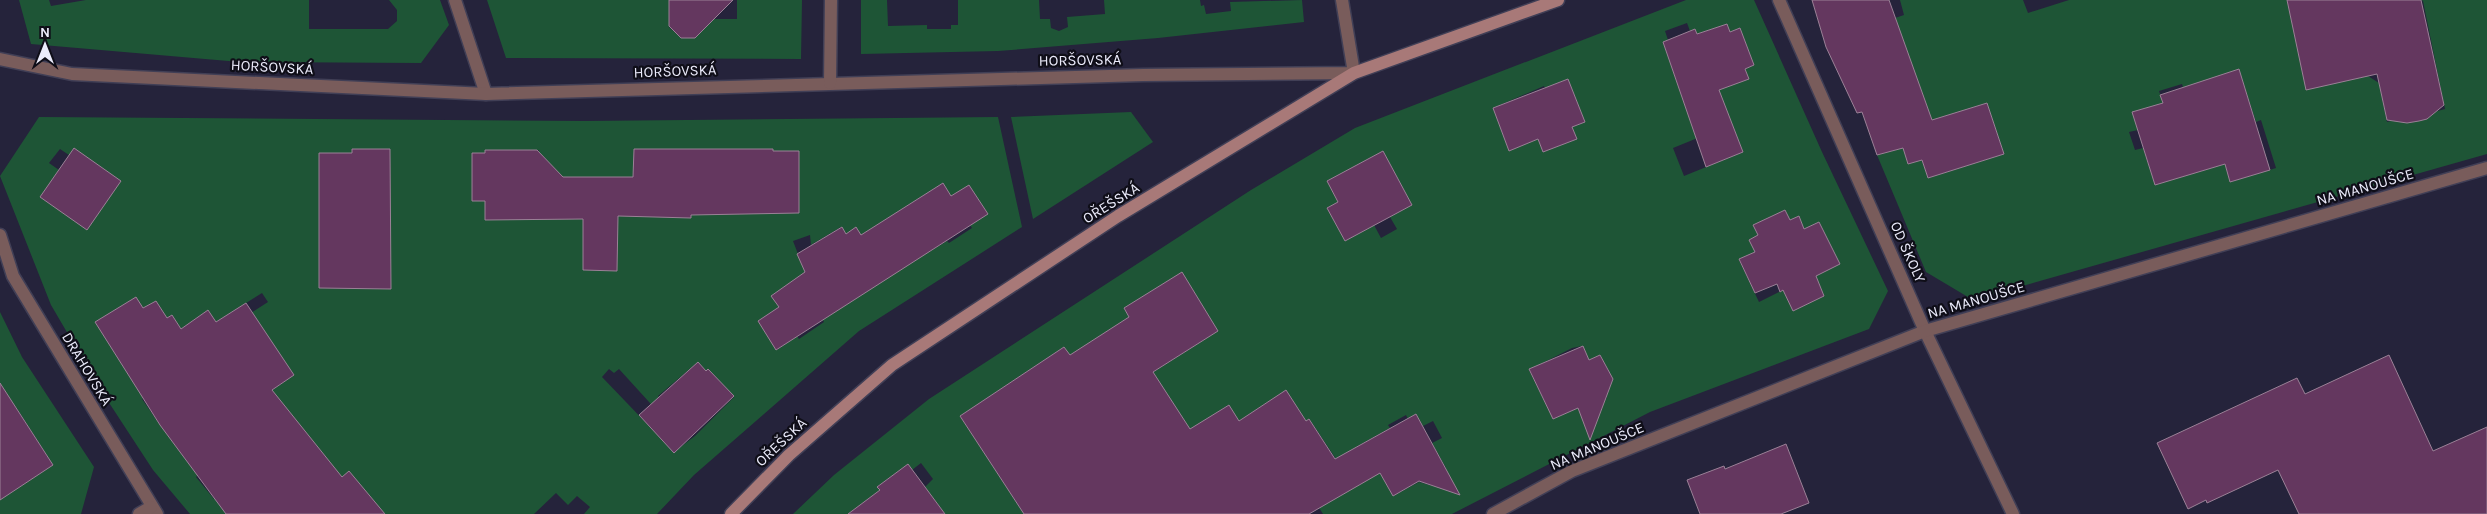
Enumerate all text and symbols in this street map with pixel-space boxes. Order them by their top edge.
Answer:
north arrow [20,20,70,70]
text: N [40,24,50,41]
street label: HORŠOVSKÁ [1038,50,1122,70]
street label: HORŠOVSKÁ [230,56,314,78]
street label: HORŠOVSKÁ [633,61,717,81]
street label: NA MANOUŠCE [2314,165,2416,209]
street label: OŘEŠSKÁ [1079,178,1143,227]
street label: OD ŠKOLY [1887,219,1930,286]
street label: NA MANOUŠCE [1925,278,2027,322]
street label: DRAHOVSKÁ [58,329,116,409]
street label: OŘEŠSKÁ [752,414,811,470]
street label: NA MANOUŠCE [1547,418,1647,474]

